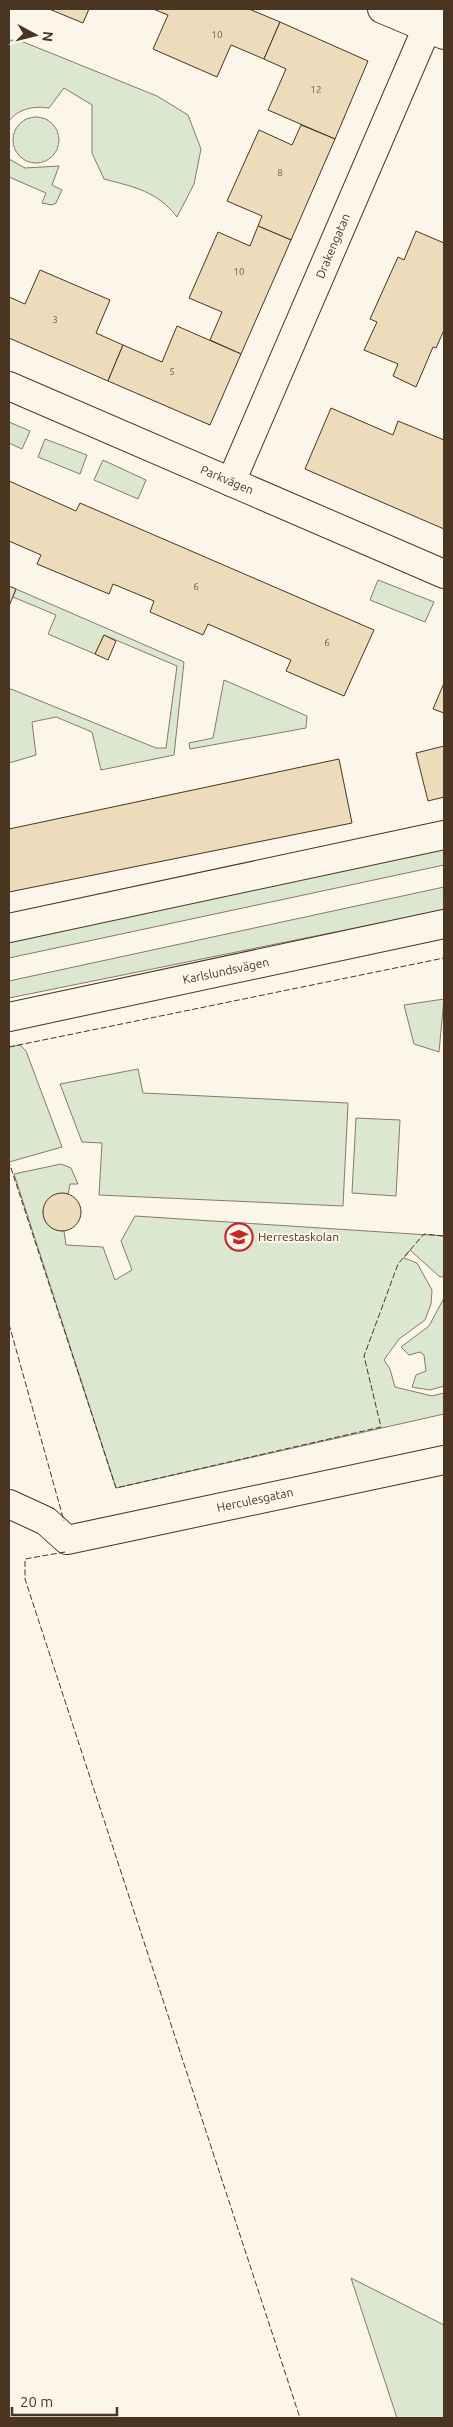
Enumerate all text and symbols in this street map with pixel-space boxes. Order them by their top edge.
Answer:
north arrow [10,10,60,60]
house number: 10 [211,29,223,40]
text: N [39,30,56,43]
house number: 12 [310,84,322,95]
house number: 8 [277,167,283,178]
street label: Drakengatan [313,211,352,280]
house number: 10 [233,266,245,277]
house number: 3 [52,314,58,325]
house number: 5 [169,366,175,377]
street label: Parkvägen [199,463,256,497]
house number: 6 [193,581,199,592]
house number: 6 [324,637,330,648]
street label: Karlslundsvägen [182,955,270,986]
school or university icon: Herrestaskolan [224,1222,254,1252]
place label: Herrestaskolan [258,1230,339,1243]
street label: Herculesgatan [216,1485,294,1514]
scale bar [12,2384,118,2416]
text: 20 m [20,2393,53,2410]

